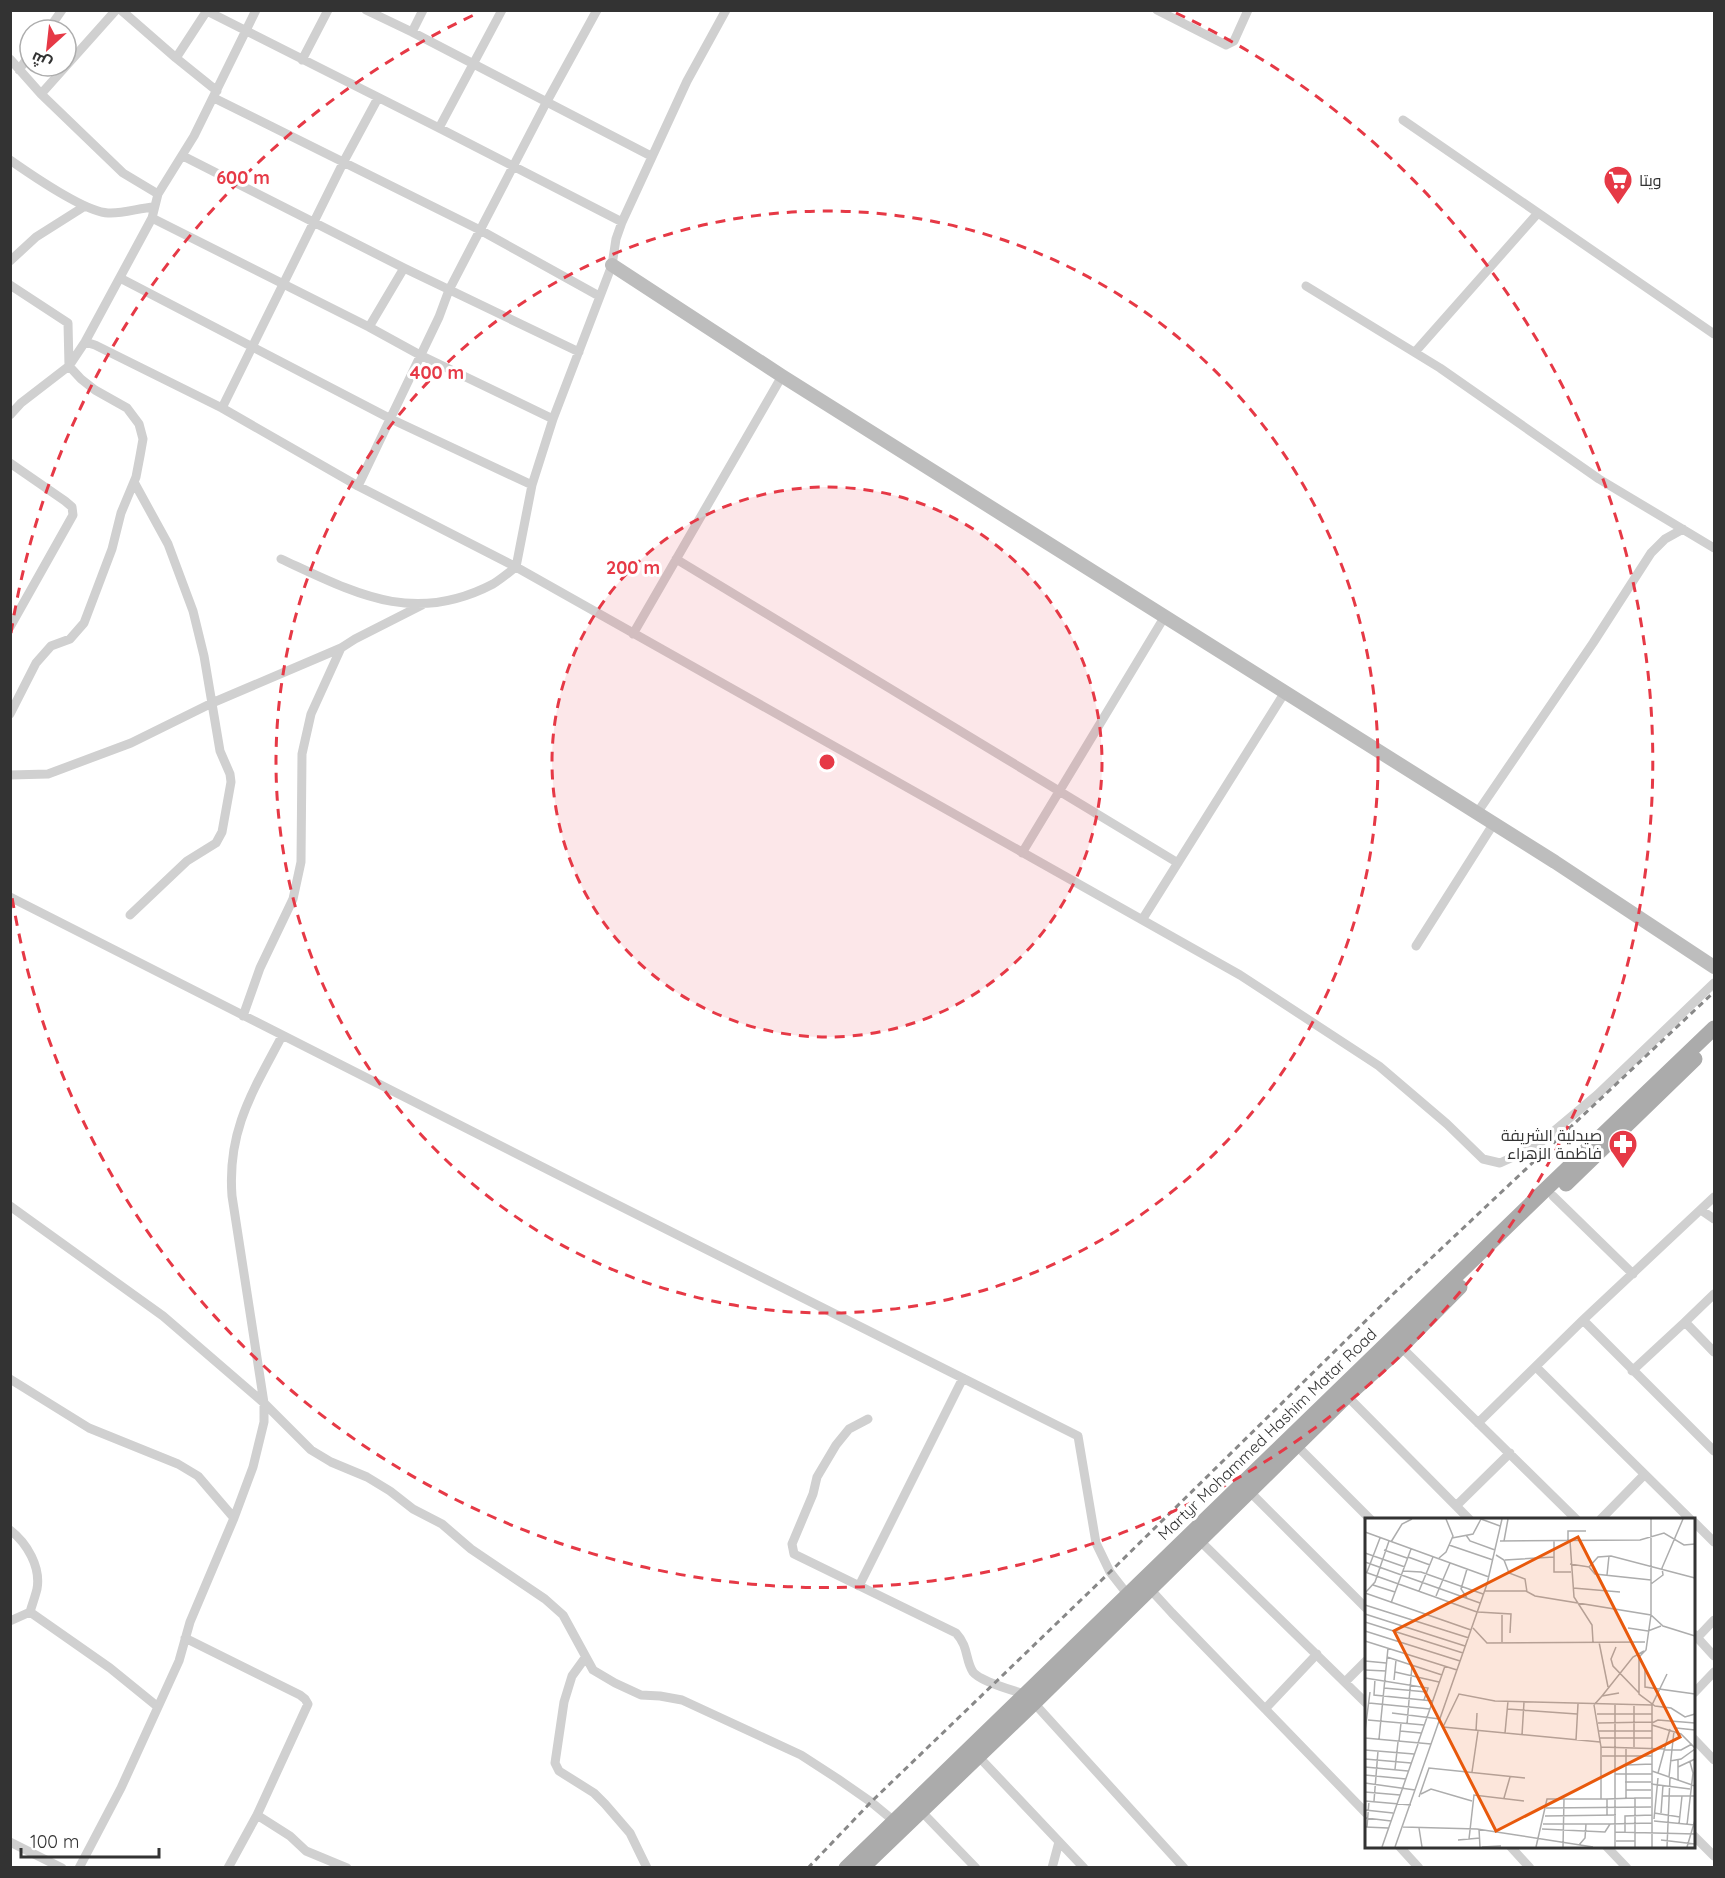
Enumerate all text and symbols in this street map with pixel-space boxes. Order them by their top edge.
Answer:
north arrow [18,18,78,78]
text: ش [28,48,55,75]
supermarket icon: ويتا [1602,164,1634,206]
text: 600 m [216,166,270,189]
place label: ويتا [1639,170,1661,190]
text: 400 m [410,361,464,384]
text: 200 m [606,556,660,579]
centre of rings [817,752,837,772]
place label: صيدلية الشريفة فاطمة الزهراء [1501,1125,1602,1163]
pharmacy icon: صيدلية الشريفة فاطمة الزهراء [1607,1128,1639,1170]
street label: Martyr Mohammed Hashim Matar Road [1153,1324,1381,1544]
inset map [1365,1518,1695,1848]
scale bar [21,1821,159,1859]
text: 100 m [30,1830,79,1853]

